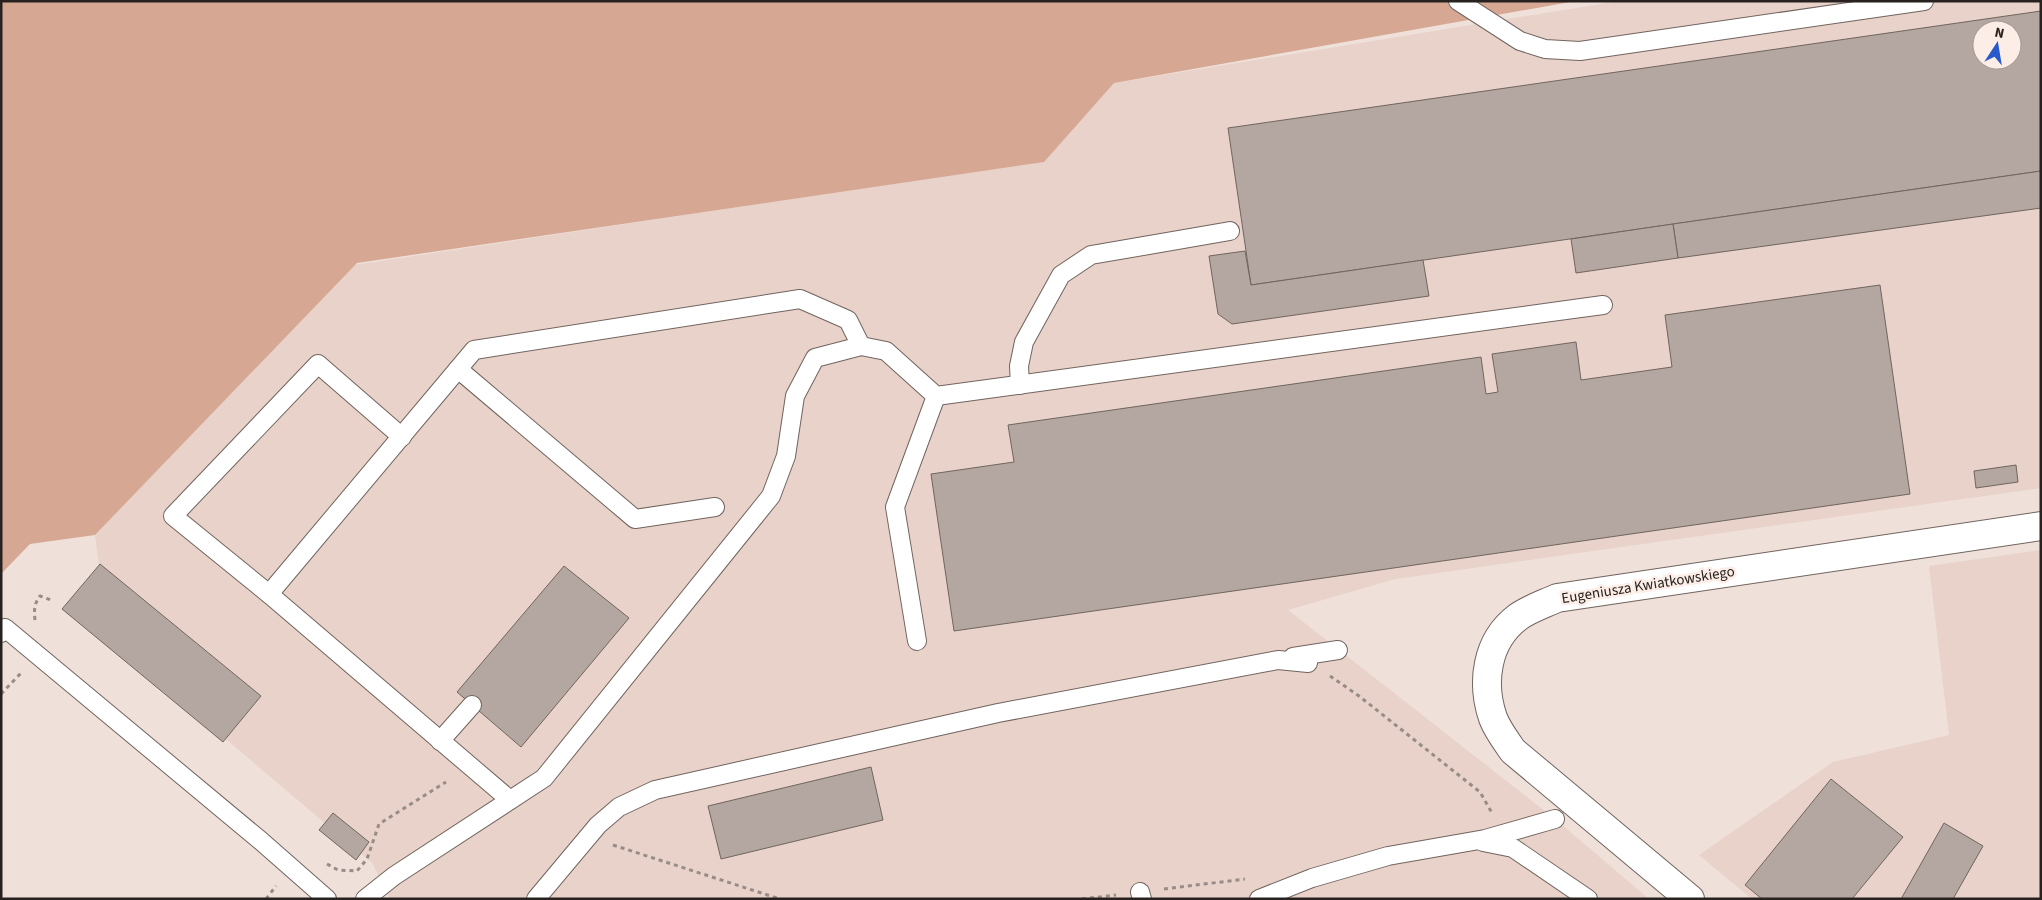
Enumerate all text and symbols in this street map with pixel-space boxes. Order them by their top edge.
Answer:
north arrow [1972,20,2022,70]
text: N [1993,23,2006,44]
street label: Eugeniusza Kwiatkowskiego [1560,561,1736,609]

